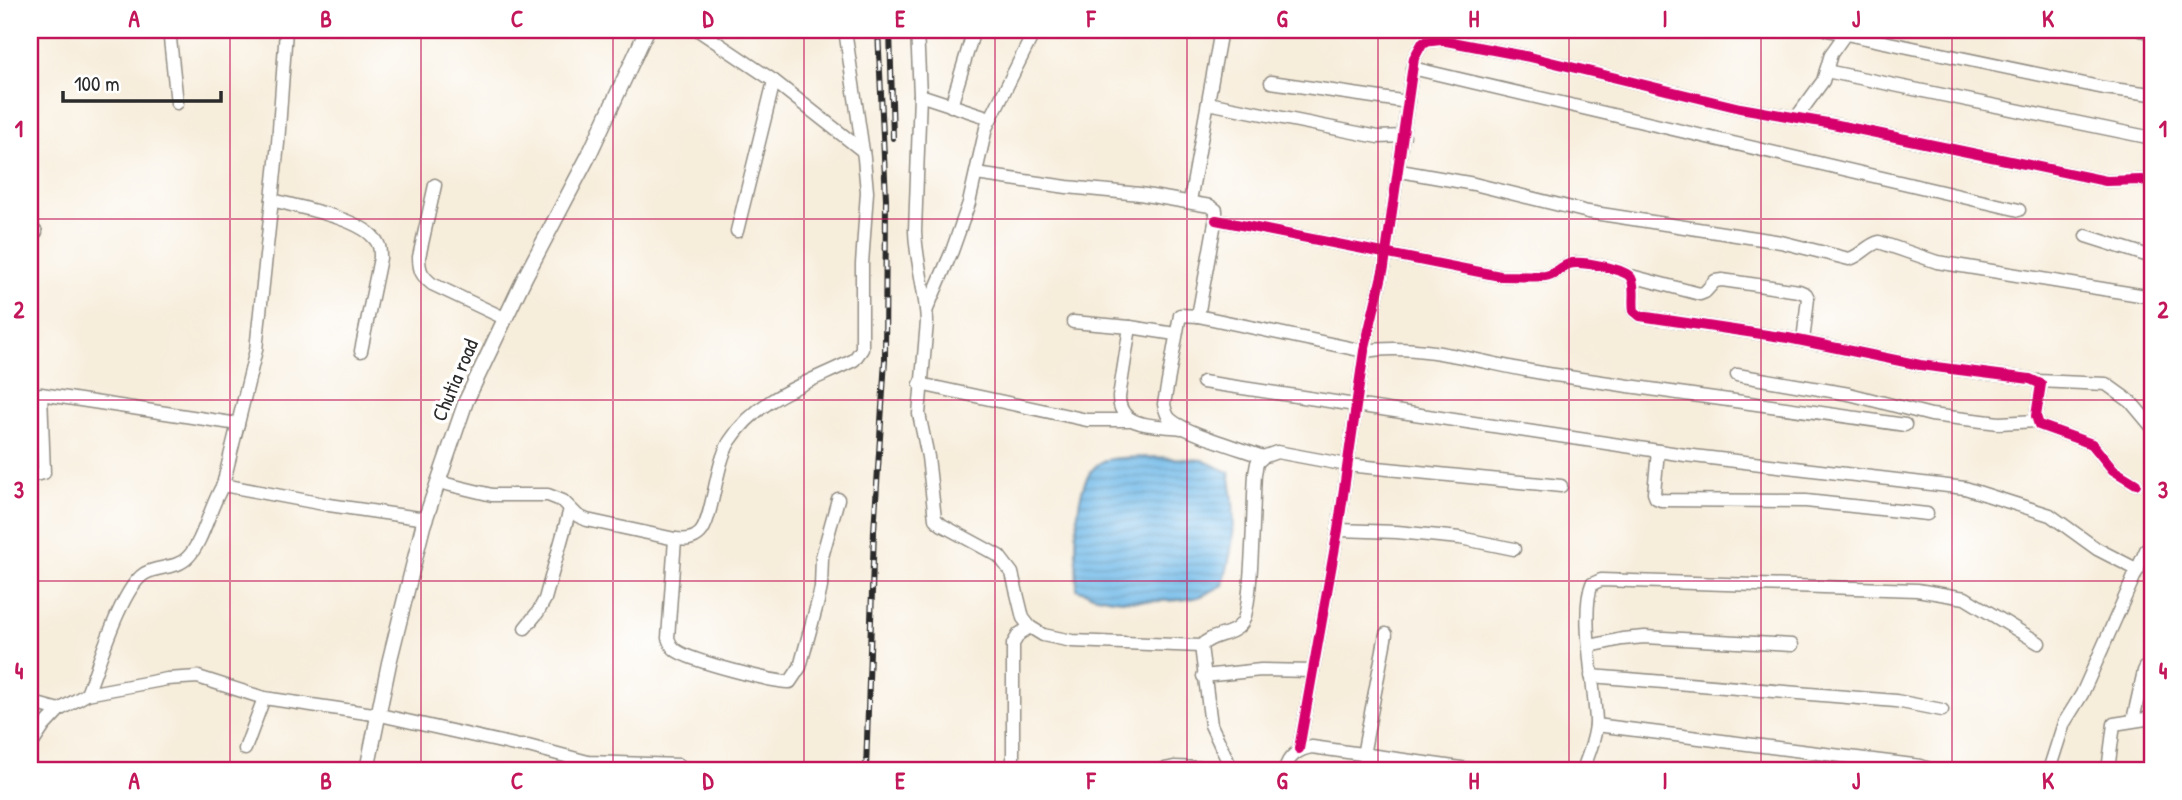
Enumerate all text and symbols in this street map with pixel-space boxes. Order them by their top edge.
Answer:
text: A [128,3,140,34]
text: B [320,3,332,34]
text: C [511,3,523,34]
text: D [703,3,715,34]
text: E [895,3,906,34]
text: F [1086,3,1097,34]
text: G [1276,3,1288,34]
text: H [1469,3,1480,34]
text: I [1662,3,1668,34]
text: J [1852,3,1861,34]
text: K [2042,3,2055,34]
scale bar [63,60,220,104]
text: 100 m [74,69,120,98]
text: 1 [15,113,23,144]
text: 1 [2159,113,2167,144]
text: 2 [14,294,25,325]
text: 2 [2158,294,2169,325]
street label: Chutia road [424,334,485,425]
text: 3 [14,474,24,505]
text: 3 [2158,474,2168,505]
text: 4 [15,655,24,686]
text: 4 [2159,655,2168,686]
text: A [128,765,140,796]
text: B [320,765,332,796]
text: C [511,765,523,796]
text: D [703,765,715,796]
text: E [895,765,906,796]
text: F [1086,765,1097,796]
text: G [1276,765,1288,796]
text: H [1469,765,1480,796]
text: I [1662,765,1668,796]
text: J [1852,765,1861,796]
text: K [2042,765,2055,796]

